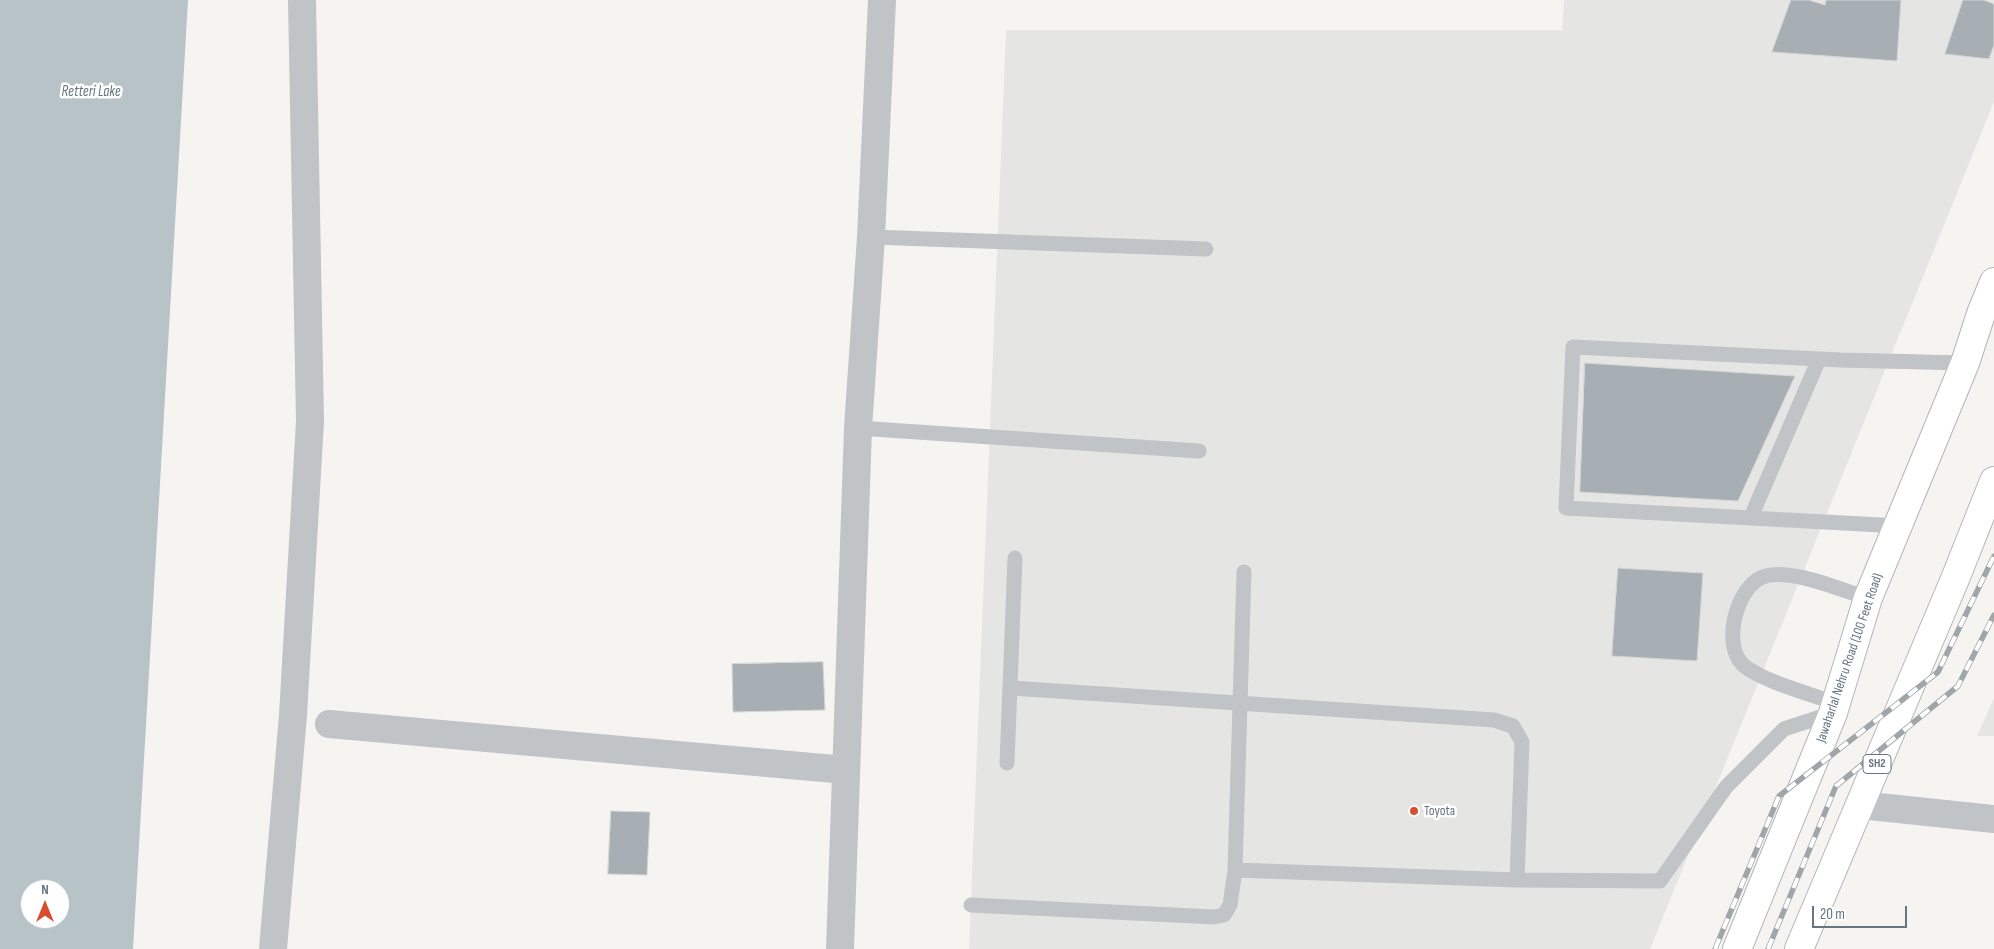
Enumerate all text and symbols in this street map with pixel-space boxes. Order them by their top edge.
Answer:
water label: Retteri Lake [61,83,121,101]
street label: Jawaharlal Nehru Road (100 Feet Road) [1813,571,1887,745]
road number: SH2 [1863,754,1891,774]
place label: Toyota [1424,803,1455,819]
marker: Toyota [1408,805,1420,817]
north arrow [20,879,70,929]
text: N [41,881,49,898]
scale bar [1814,896,1909,928]
text: 20 m [1820,905,1845,924]

